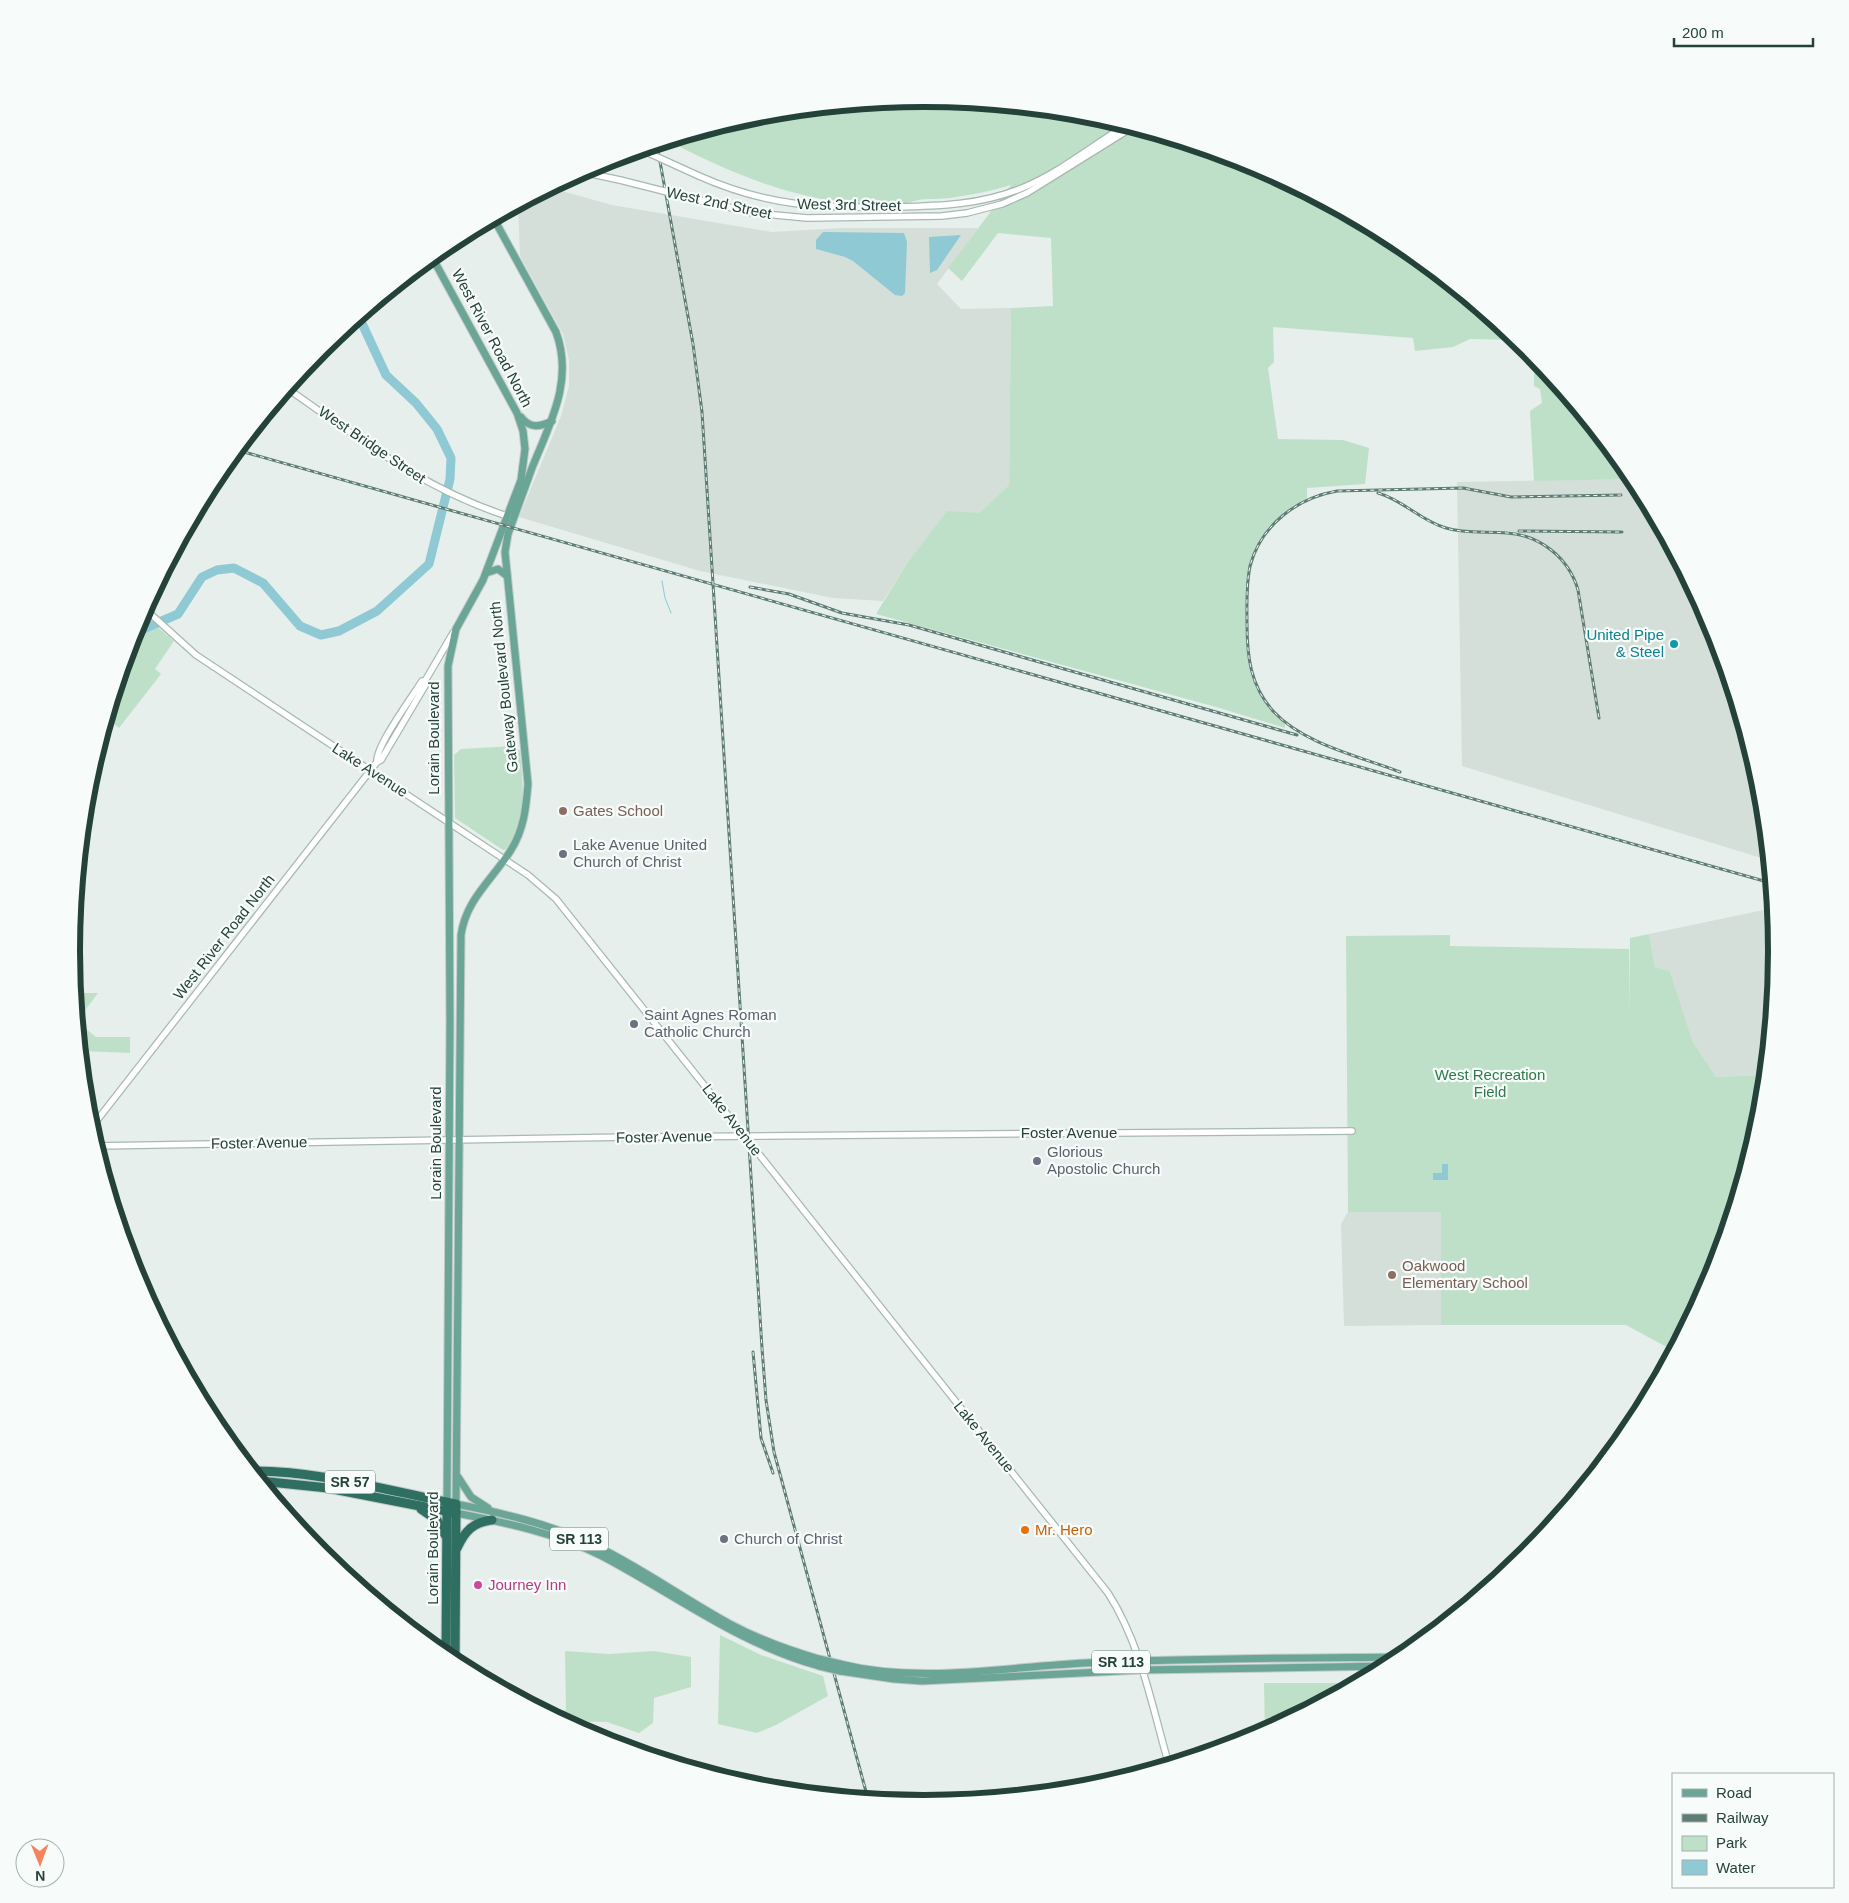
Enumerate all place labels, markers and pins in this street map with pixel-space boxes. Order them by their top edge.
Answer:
place label: United Pipe & Steel [1586,626,1664,660]
marker: United Pipe & Steel [1668,638,1680,650]
place label: Gates School [573,802,663,819]
marker: Gates School [557,805,569,817]
place label: Lake Avenue United Church of Christ [573,836,707,870]
marker: Lake Avenue United Church of Christ [557,848,569,860]
place label: Saint Agnes Roman Catholic Church [644,1006,777,1040]
marker: Saint Agnes Roman Catholic Church [628,1018,640,1030]
place label: Glorious Apostolic Church [1047,1143,1160,1177]
marker: Glorious Apostolic Church [1031,1155,1043,1167]
place label: Oakwood Elementary School [1402,1257,1528,1291]
marker: Oakwood Elementary School [1386,1269,1398,1281]
place label: Mr. Hero [1035,1521,1093,1538]
marker: Mr. Hero [1019,1524,1031,1536]
place label: Church of Christ [734,1530,843,1547]
marker: Church of Christ [718,1533,730,1545]
place label: Journey Inn [488,1576,566,1593]
marker: Journey Inn [472,1579,484,1591]

